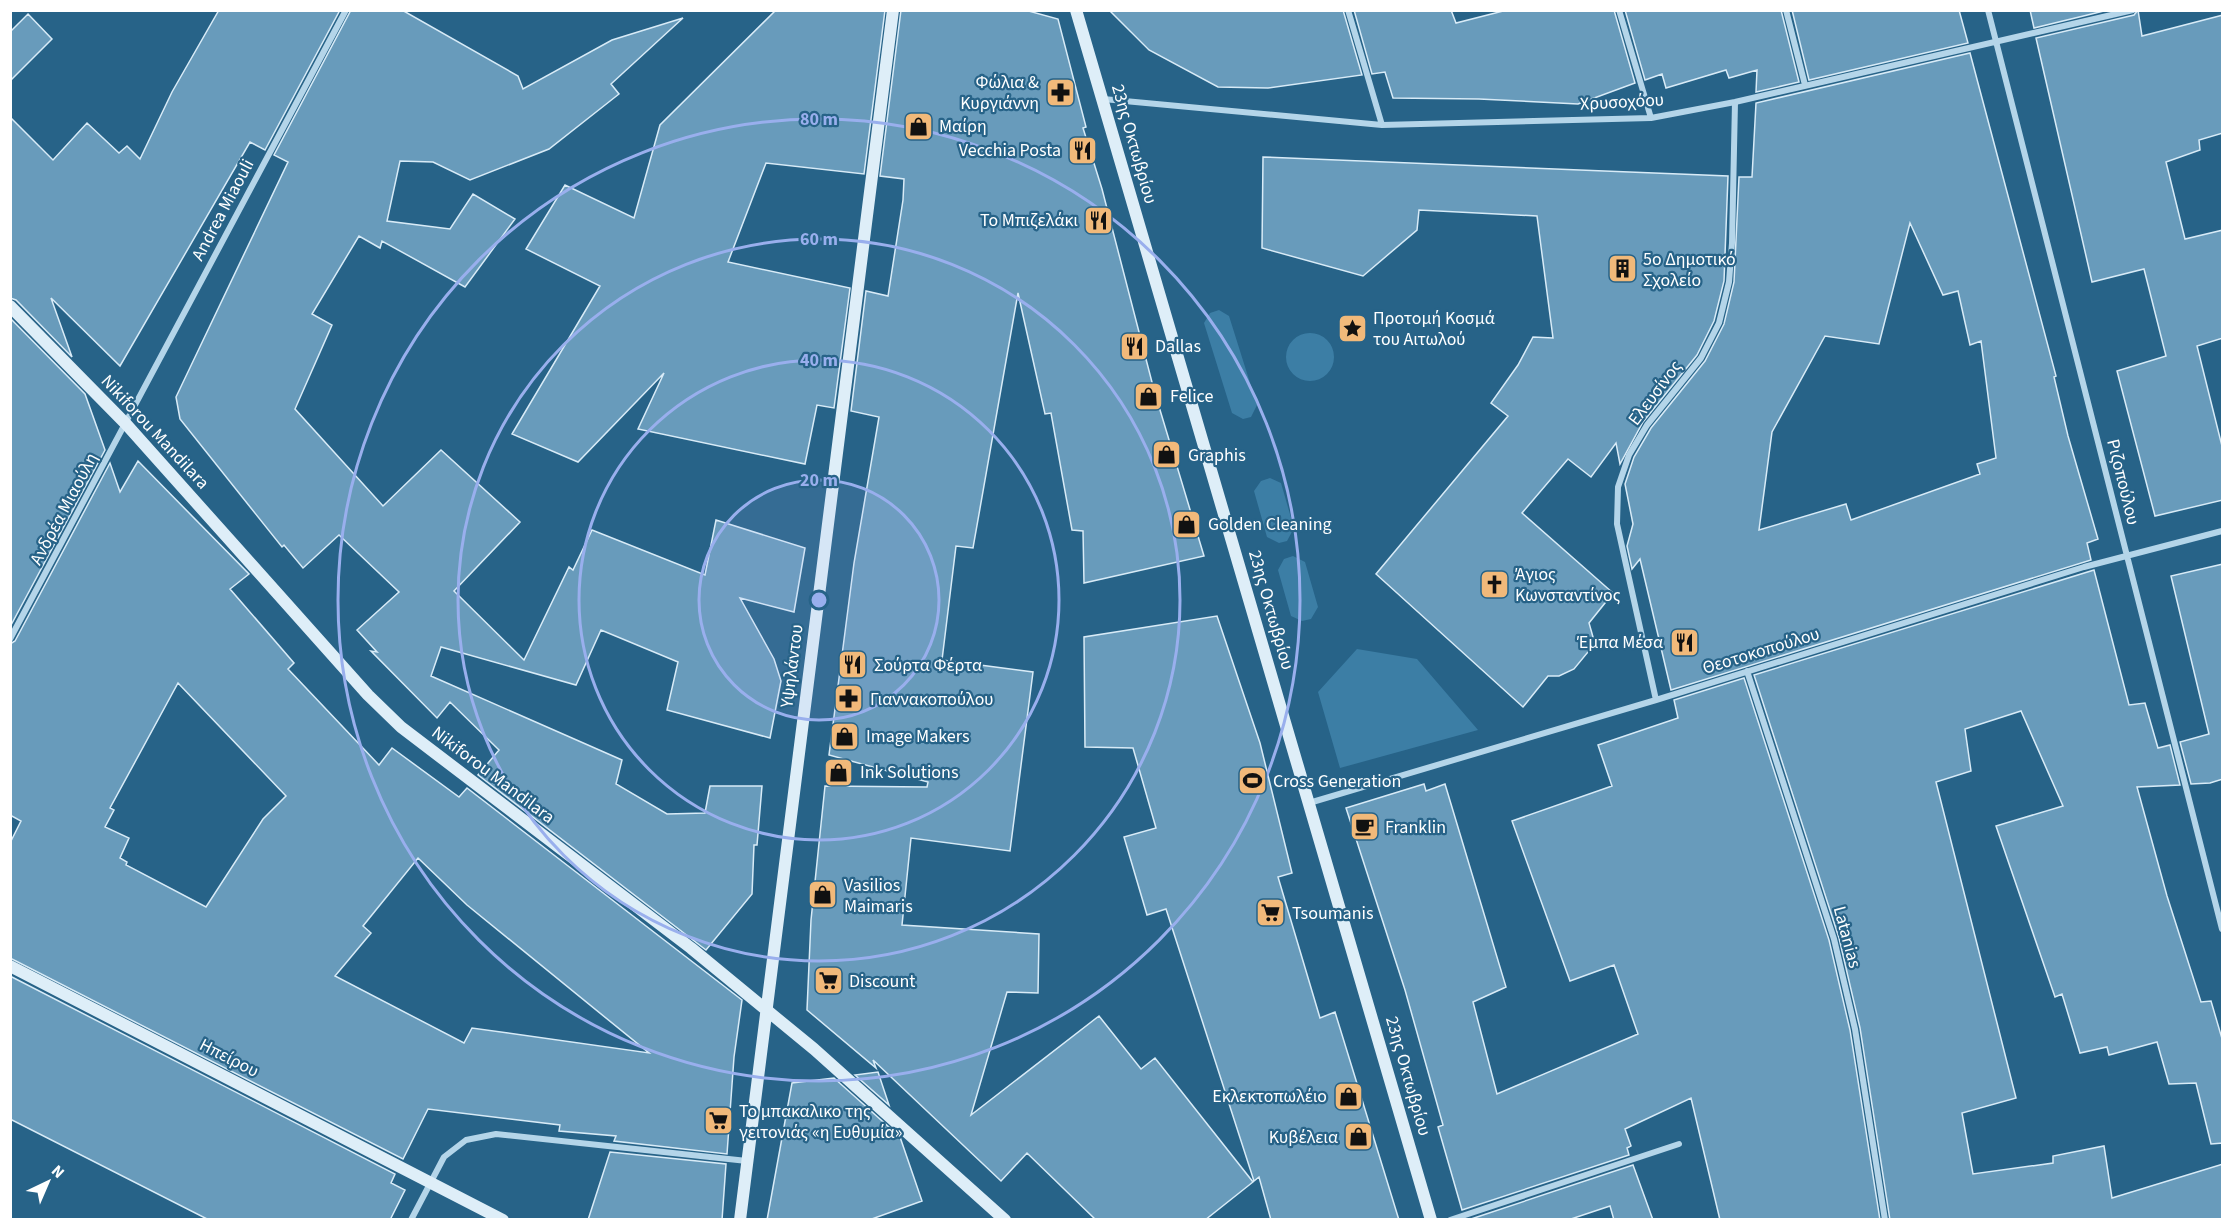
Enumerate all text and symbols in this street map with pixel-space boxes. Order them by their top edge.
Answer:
place label: Φώλια & Κυργιάννη [960,70,1039,116]
pharmacy icon: Φώλια & Κυργιάννη [1044,76,1076,108]
street label: 23ης Οκτωβρίου [1105,81,1163,207]
street label: Χρυσοχόου [1579,87,1665,117]
text: 80 m [800,107,838,132]
shop icon: Μαίρη [902,110,934,142]
place label: Μαίρη [939,114,987,139]
restaurant icon: Vecchia Posta [1066,134,1098,166]
place label: Vecchia Posta [959,138,1061,163]
street label: Andrea Miaouli [186,155,260,265]
restaurant icon: Το Μπιζελάκι [1083,204,1115,236]
place label: Το Μπιζελάκι [980,208,1078,233]
text: 60 m [800,227,838,252]
place label: 5ο Δημοτικό Σχολείο [1643,247,1736,293]
building icon: 5ο Δημοτικό Σχολείο [1606,253,1638,285]
place label: Προτομή Κοσμά του Αιτωλού [1373,306,1495,352]
place icon: Προτομή Κοσμά του Αιτωλού [1336,312,1368,344]
restaurant icon: Dallas [1118,330,1150,362]
place label: Dallas [1155,334,1201,359]
text: 40 m [800,348,838,373]
street label: Ελευσίνος [1622,355,1688,431]
street label: Nikiforou Mandilara [95,369,215,495]
shop icon: Felice [1133,380,1165,412]
place label: Felice [1170,384,1213,409]
street label: Ριζοπούλου [2100,436,2146,528]
shop icon: Graphis [1151,439,1183,471]
place label: Graphis [1188,443,1246,468]
street label: Ανδρέα Μιαούλη [24,449,104,569]
text: 20 m [800,468,838,493]
shop icon: Golden Cleaning [1171,508,1203,540]
place label: Golden Cleaning [1208,512,1332,537]
street label: 23ης Οκτωβρίου [1242,547,1300,673]
place label: Άγιος Κωνσταντίνος [1515,562,1621,608]
church icon: Άγιος Κωνσταντίνος [1478,568,1510,600]
centre of rings [809,590,829,610]
street label: Θεοτοκοπούλου [1699,621,1823,681]
street label: Υψηλάντου [774,623,810,710]
restaurant icon: Έμπα Μέσα [1668,626,1700,658]
place label: Έμπα Μέσα [1576,630,1663,655]
restaurant icon: Σούρτα Φέρτα [837,649,869,681]
place label: Σούρτα Φέρτα [874,653,982,678]
pharmacy icon: Γιαννακοπούλου [833,683,865,715]
place label: Γιαννακοπούλου [870,687,993,712]
street label: Nikiforou Mandilara [426,720,560,830]
shop icon: Image Makers [829,720,861,752]
place label: Image Makers [866,724,969,749]
shop icon: Ink Solutions [823,756,855,788]
place label: Ink Solutions [860,760,959,785]
sports icon: Cross Generation [1236,765,1268,797]
place label: Cross Generation [1273,769,1401,794]
cafe icon: Franklin [1348,811,1380,843]
place label: Franklin [1385,815,1446,840]
place label: Vasilios Maimaris [844,873,913,919]
shop icon: Vasilios Maimaris [807,879,839,911]
supermarket icon: Tsoumanis [1255,897,1287,929]
place label: Tsoumanis [1292,901,1374,926]
street label: Latanias [1827,903,1867,971]
supermarket icon: Discount [812,965,844,997]
place label: Discount [849,969,915,994]
street label: 23ης Οκτωβρίου [1379,1013,1437,1139]
street label: Ηπείρου [195,1032,263,1084]
shop icon: Εκλεκτοπωλέιο [1332,1080,1364,1112]
place label: Εκλεκτοπωλέιο [1212,1084,1327,1109]
place label: Το μπακαλικο της γειτονιάς «η Ευθυμία» [739,1099,902,1145]
supermarket icon: Το μπακαλικο της γειτονιάς «η Ευθυμία» [702,1105,734,1137]
shop icon: Κυβέλεια [1343,1121,1375,1153]
place label: Κυβέλεια [1269,1125,1338,1150]
north arrow [18,1152,78,1212]
text: N [46,1160,69,1184]

